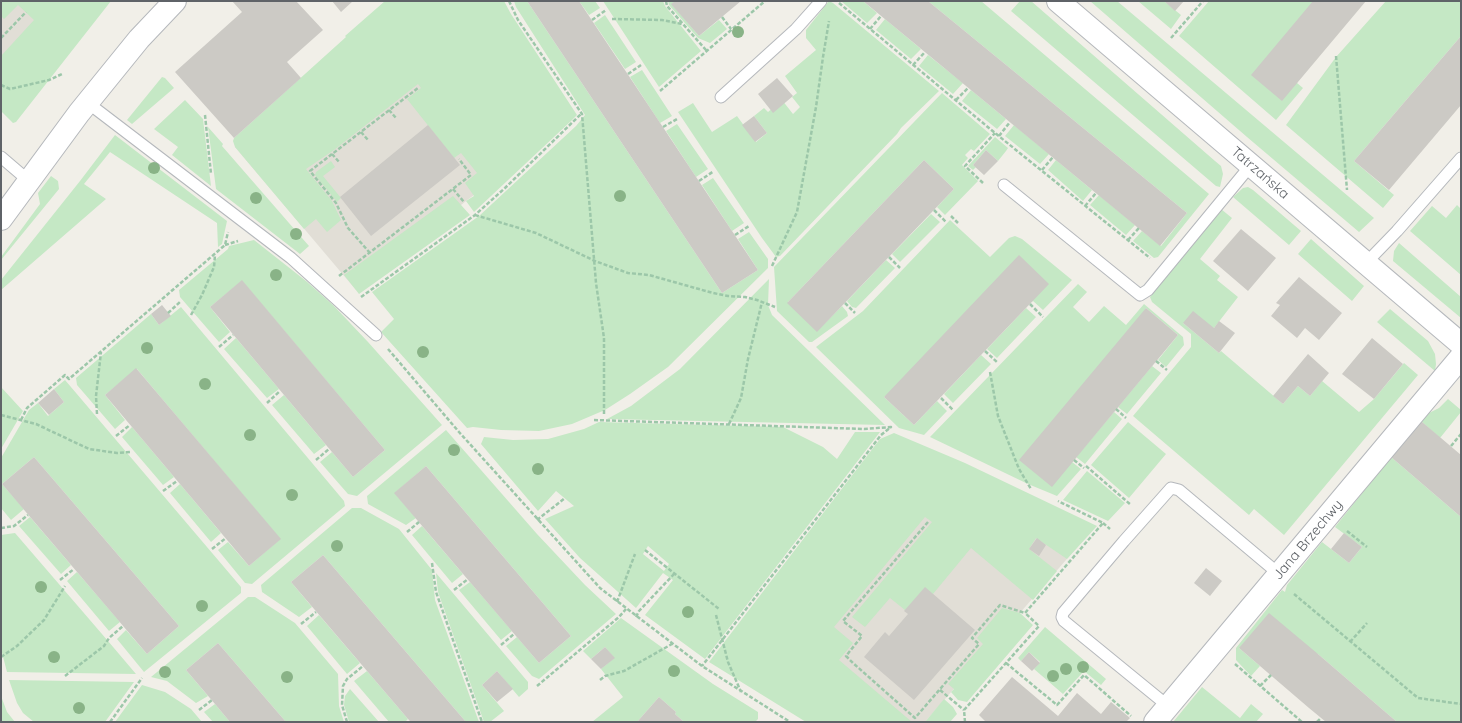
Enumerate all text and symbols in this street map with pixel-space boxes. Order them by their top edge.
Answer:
street label: Tatrzańska [1228,143,1292,203]
street label: Jana Brzechwy [1270,496,1346,584]

